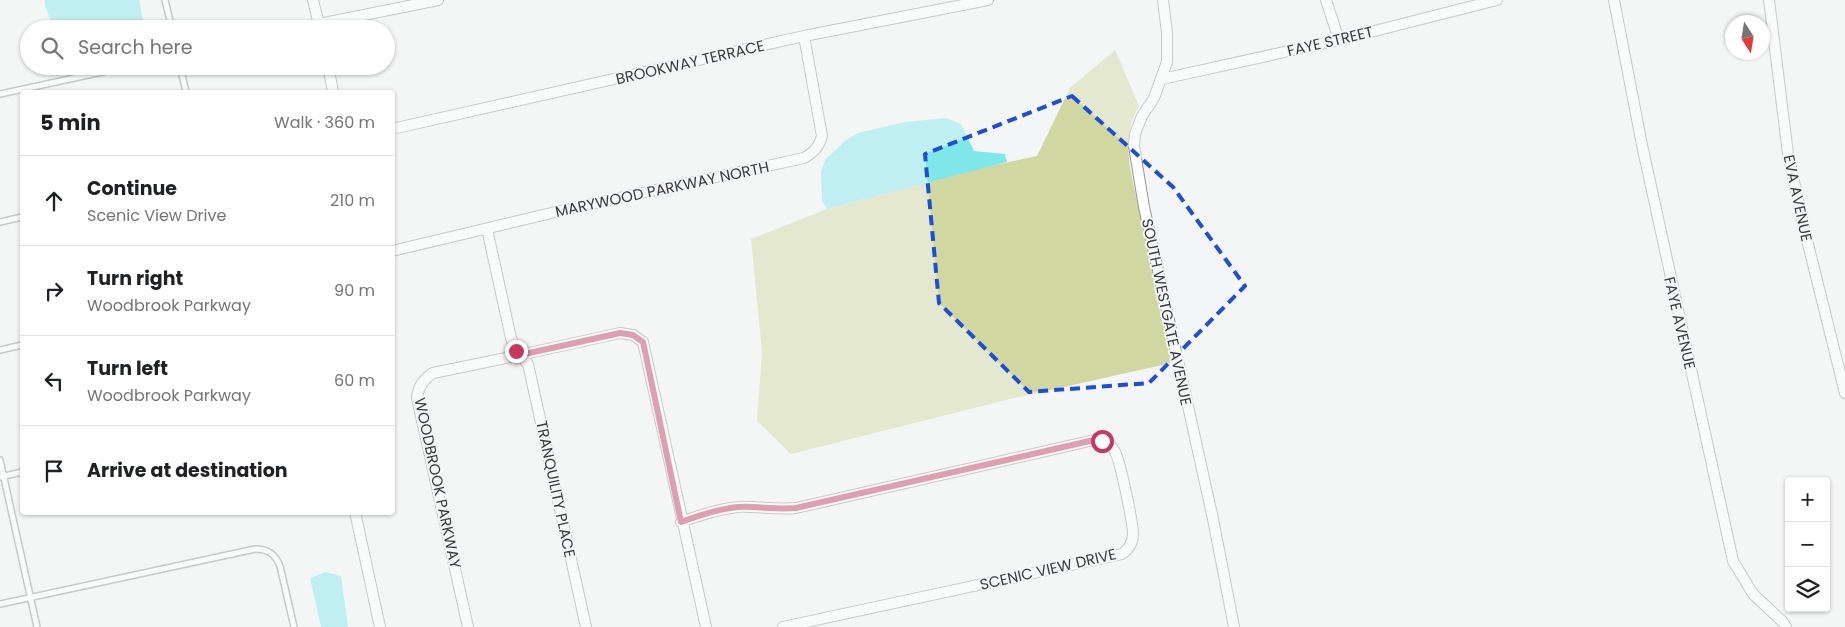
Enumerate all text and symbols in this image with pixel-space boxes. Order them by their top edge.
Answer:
north arrow [1725,15,1770,60]
search box [20,20,395,75]
street label: FAYE STREET [1285,21,1375,61]
icon: search [38,34,66,62]
text: Search here [78,34,192,61]
street label: BROOKWAY TERRACE [614,35,766,89]
text: 5 min [40,108,101,137]
text: Walk · 360 m [274,111,375,134]
street label: EVA AVENUE [1779,153,1817,243]
street label: MARYWOOD PARKWAY NORTH [553,156,771,222]
text: Continue [87,175,177,202]
icon: ahead [40,187,68,215]
text: 210 m [330,189,375,212]
text: Scenic View Drive [87,204,226,227]
street label: SOUTH WESTGATE AVENUE [1137,217,1197,407]
text: Turn right [87,265,183,292]
street label: FAYE AVENUE [1659,275,1701,371]
icon: right [40,277,68,305]
text: 90 m [334,279,375,302]
text: Woodbrook Parkway [87,294,251,317]
route end [505,340,528,363]
text: Turn left [87,355,168,382]
icon: left [40,367,68,395]
text: 60 m [334,369,375,392]
text: Woodbrook Parkway [87,384,251,407]
street label: WOODBROOK PARKWAY [410,396,466,571]
street label: TRANQUILITY PLACE [531,419,581,559]
route start [1091,430,1114,453]
icon: arrive [40,457,68,485]
text: Arrive at destination [87,457,288,484]
map controls [1785,477,1830,612]
button: + [1785,477,1830,522]
button: − [1785,522,1830,567]
street label: SCENIC VIEW DRIVE [978,543,1118,595]
button: layers [1785,567,1830,612]

